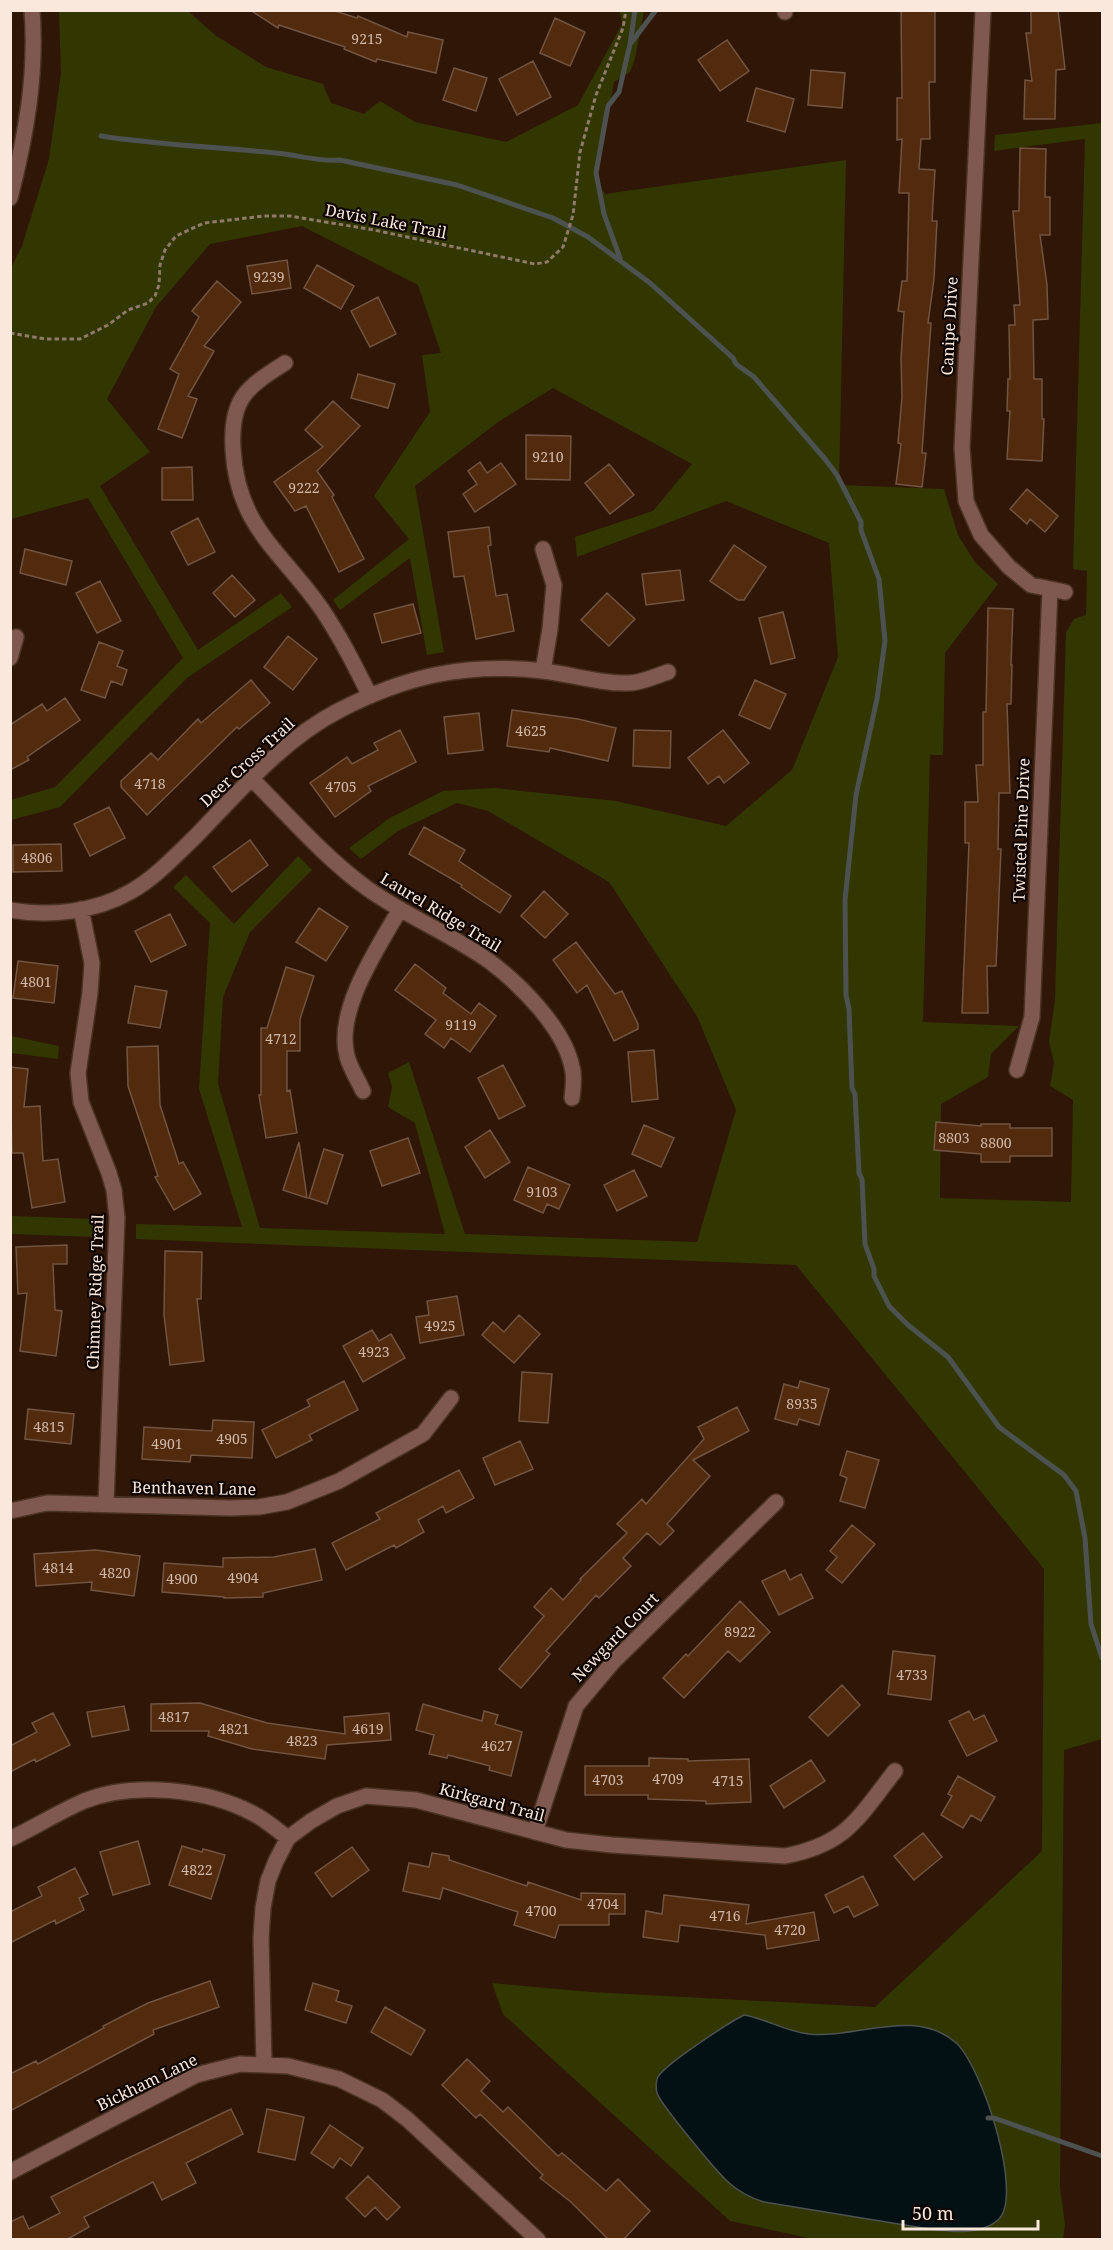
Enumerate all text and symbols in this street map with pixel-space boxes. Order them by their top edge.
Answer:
house number: 9215 [351,29,383,48]
street label: Davis Lake Trail [323,198,449,244]
house number: 9239 [253,267,285,286]
street label: Canipe Drive [935,276,963,376]
house number: 9210 [532,447,564,466]
house number: 9222 [288,478,320,497]
street label: Deer Cross Trail [195,712,299,812]
house number: 4625 [515,721,547,740]
street label: Twisted Pine Drive [1007,758,1035,902]
house number: 4718 [134,774,166,793]
house number: 4705 [325,777,357,796]
house number: 4806 [21,848,53,867]
street label: Laurel Ridge Trail [377,867,506,957]
house number: 4801 [20,972,52,991]
house number: 9119 [445,1015,477,1034]
house number: 4712 [265,1029,297,1048]
house number: 8803 [938,1128,970,1147]
house number: 8800 [980,1133,1012,1152]
house number: 9103 [526,1182,558,1201]
street label: Chimney Ridge Trail [81,1214,109,1370]
house number: 4925 [424,1316,456,1335]
house number: 4923 [358,1342,390,1361]
house number: 8935 [786,1394,818,1413]
house number: 4815 [33,1417,65,1436]
house number: 4905 [216,1429,248,1448]
house number: 4901 [151,1434,183,1453]
street label: Benthaven Lane [132,1476,256,1500]
house number: 4814 [42,1558,74,1577]
house number: 4820 [99,1563,131,1582]
house number: 4904 [227,1568,259,1587]
house number: 4900 [166,1569,198,1588]
street label: Newgard Court [567,1587,663,1686]
house number: 8922 [724,1622,756,1641]
house number: 4733 [896,1665,928,1684]
house number: 4817 [158,1707,190,1726]
house number: 4821 [218,1719,250,1738]
house number: 4619 [352,1719,384,1738]
house number: 4823 [286,1731,318,1750]
house number: 4627 [481,1736,513,1755]
house number: 4709 [652,1769,684,1788]
house number: 4703 [592,1770,624,1789]
house number: 4715 [712,1771,744,1790]
street label: Kirkgard Trail [437,1777,547,1827]
house number: 4822 [181,1860,213,1879]
house number: 4704 [587,1894,619,1913]
house number: 4700 [525,1901,557,1920]
house number: 4716 [709,1906,741,1925]
house number: 4720 [774,1920,806,1939]
street label: Bickham Lane [93,2048,201,2116]
scale bar [903,2193,1038,2231]
text: 50 m [912,2201,954,2225]

